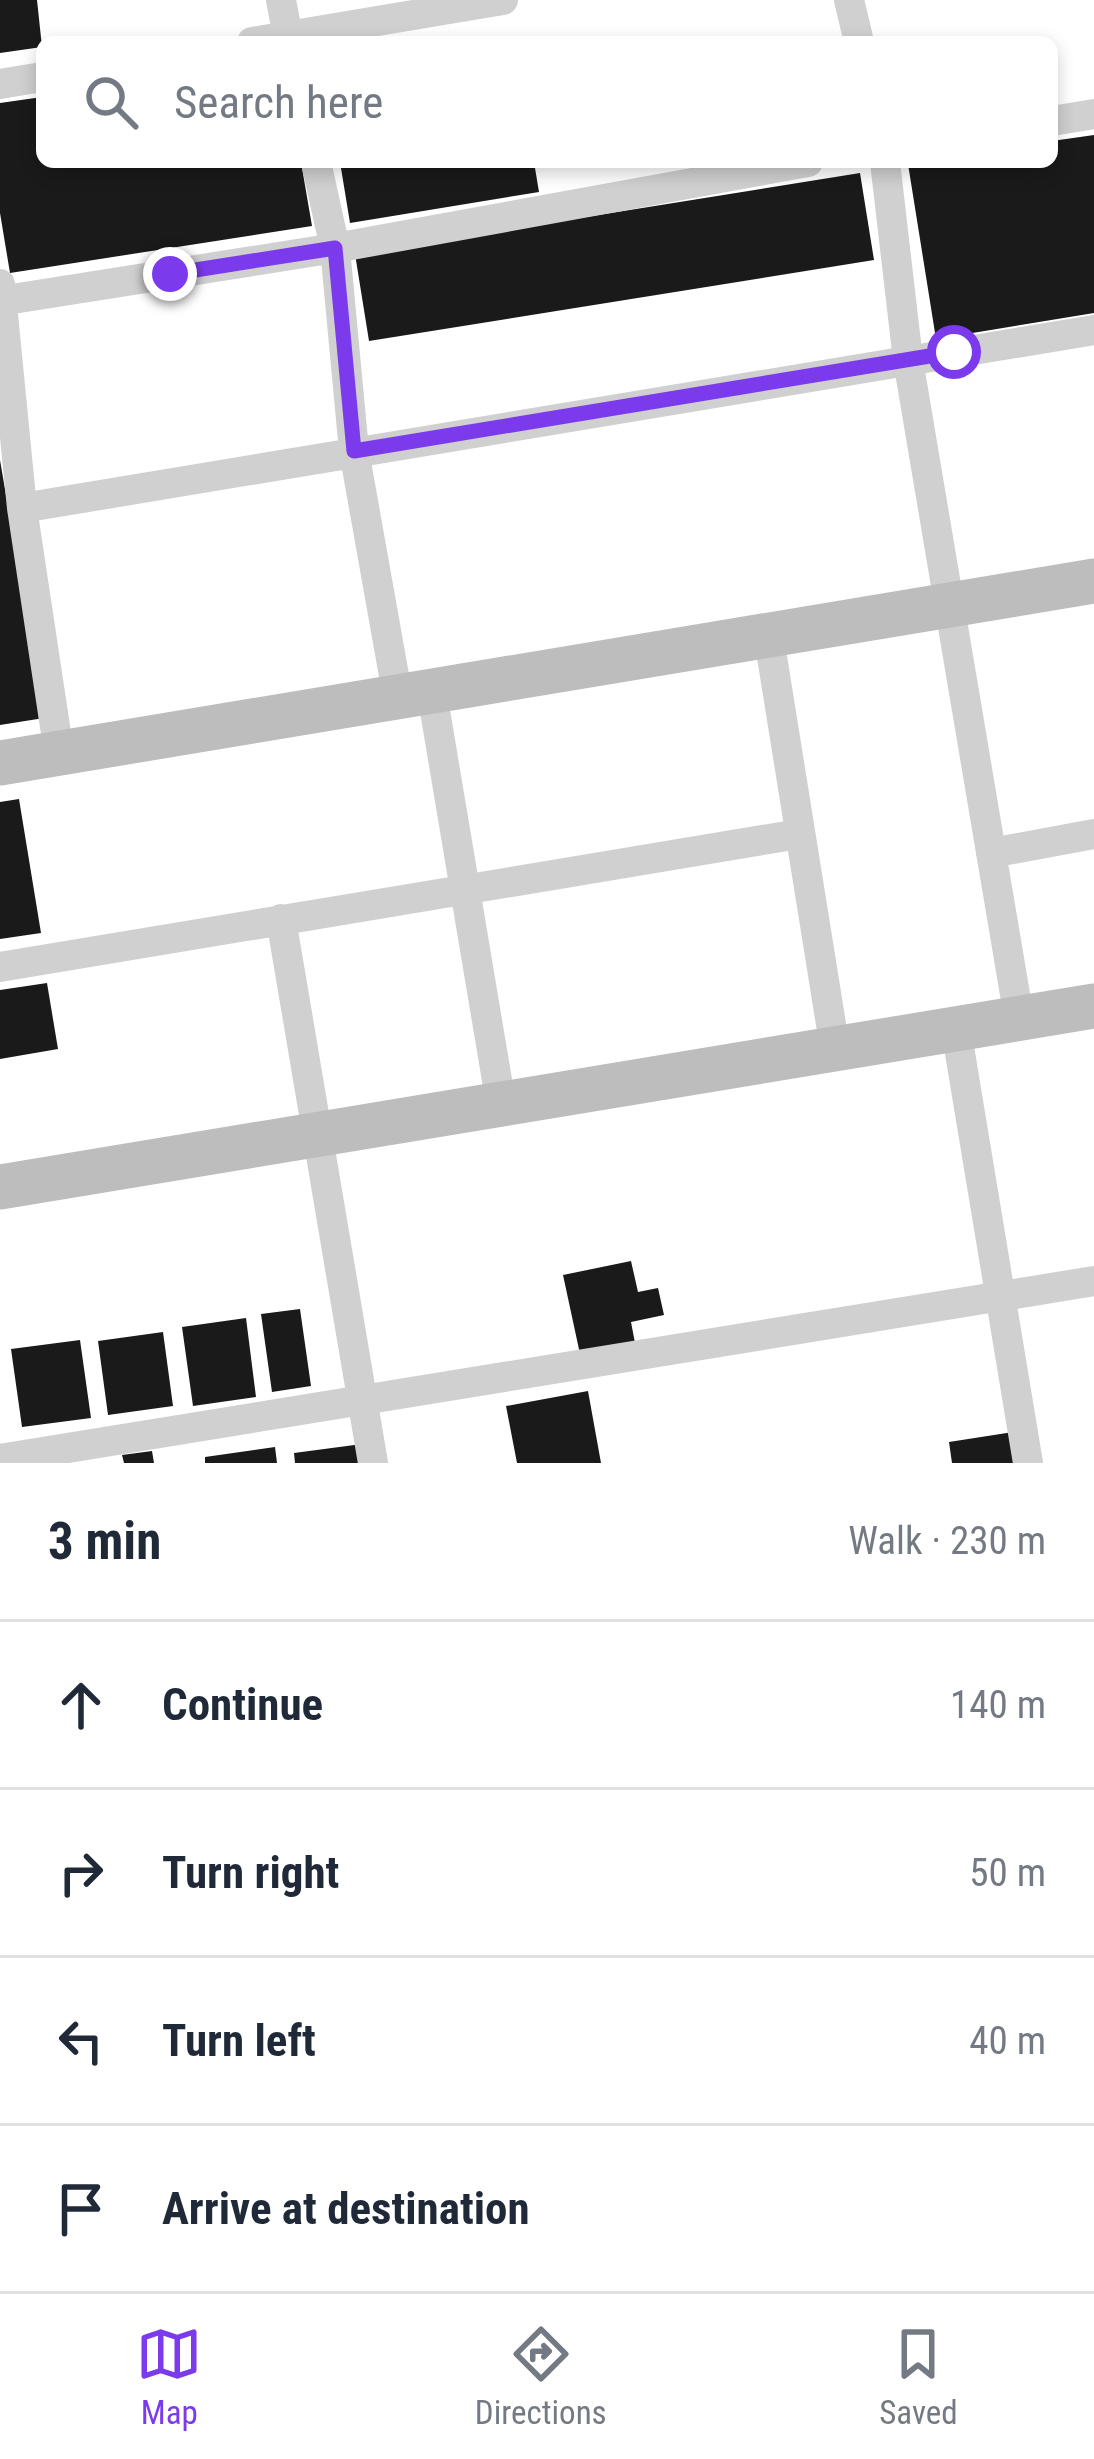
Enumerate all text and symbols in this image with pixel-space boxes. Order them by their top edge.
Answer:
search box [36,36,1058,168]
icon: search [78,69,144,135]
text: Search here [174,76,383,129]
route end [143,247,197,301]
route start [927,325,981,379]
text: 3 min [48,1512,161,1571]
text: Walk · 230 m [848,1518,1046,1564]
icon: ahead [48,1672,114,1738]
text: Continue [162,1678,323,1731]
text: 140 m [950,1682,1046,1728]
icon: right [48,1840,114,1906]
text: Turn right [162,1846,339,1899]
text: 50 m [969,1850,1046,1896]
icon: left [48,2008,114,2074]
text: Turn left [162,2014,316,2067]
text: 40 m [969,2018,1046,2064]
icon: arrive [48,2176,114,2242]
text: Arrive at destination [162,2182,530,2235]
tab: Map [136,2321,202,2432]
tab: Directions [475,2321,607,2432]
tab: Saved [879,2321,958,2432]

